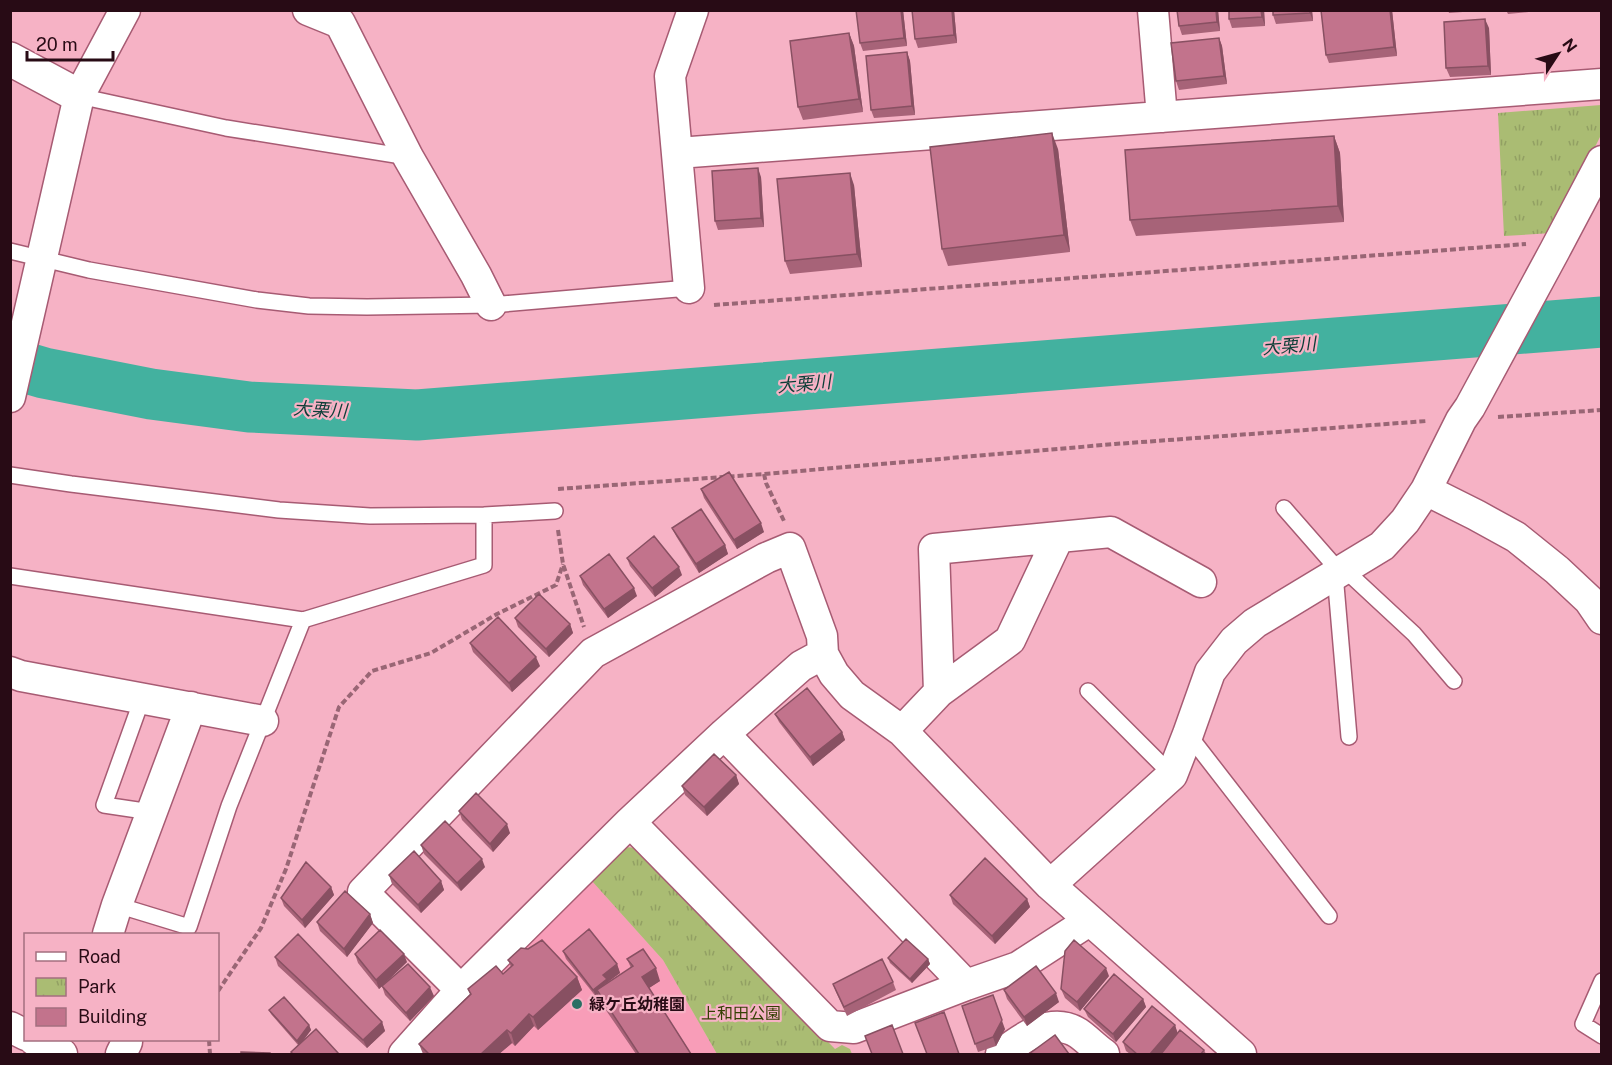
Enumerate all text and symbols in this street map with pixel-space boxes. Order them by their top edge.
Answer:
scale bar [27,24,112,62]
north arrow [1528,24,1588,84]
text: 20 m [36,34,78,55]
text: N [1558,35,1581,56]
water label: 大栗川 [1261,333,1319,358]
water label: 大栗川 [776,371,834,396]
water label: 大栗川 [293,398,350,422]
legend [24,933,219,1041]
text: Road [78,946,121,967]
text: Park [78,976,116,997]
place label: 緑ケ丘幼稚園 [589,995,685,1014]
marker: 緑ケ丘幼稚園 [570,997,584,1011]
park label: 上和田公園 [701,1004,781,1023]
text: Building [78,1006,147,1027]

